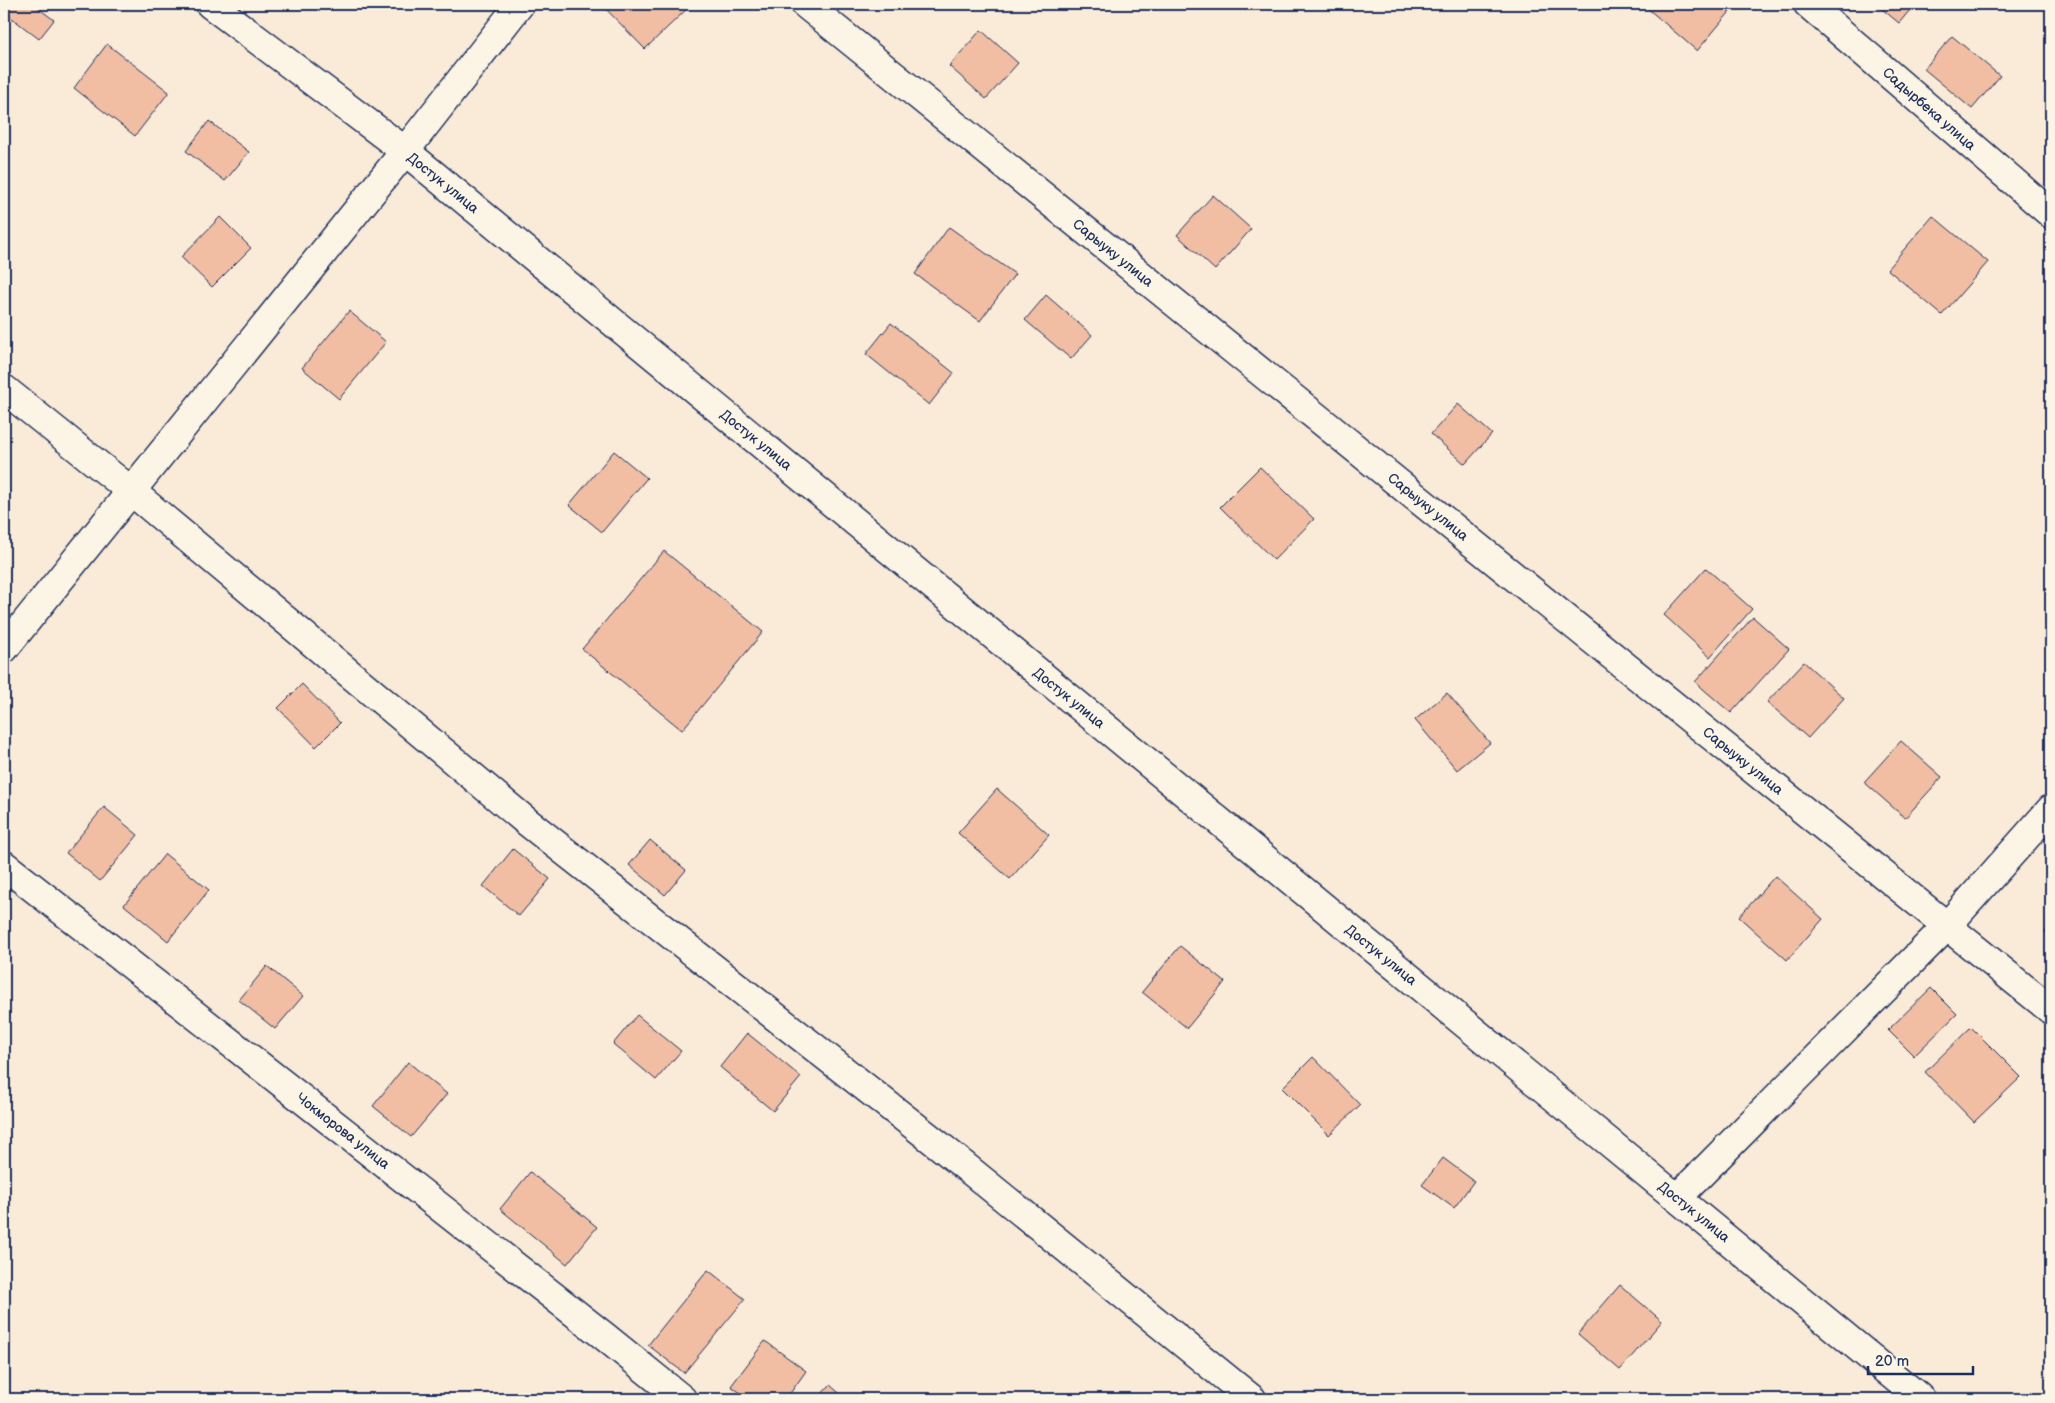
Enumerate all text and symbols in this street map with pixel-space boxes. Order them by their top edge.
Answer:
street label: Садырбека улица [1879,64,1980,154]
street label: Достук улица [404,149,483,217]
street label: Сарыуку улица [1069,215,1157,291]
street label: Достук улица [717,406,796,474]
street label: Сарыуку улица [1384,469,1472,545]
street label: Достук улица [1030,664,1109,732]
street label: Сарыуку улица [1699,723,1787,799]
street label: Достук улица [1342,921,1421,989]
street label: Чокморова улица [293,1089,394,1173]
street label: Достук улица [1655,1178,1734,1246]
scale bar [1868,1343,1972,1375]
text: 20 m [1875,1352,1909,1371]

